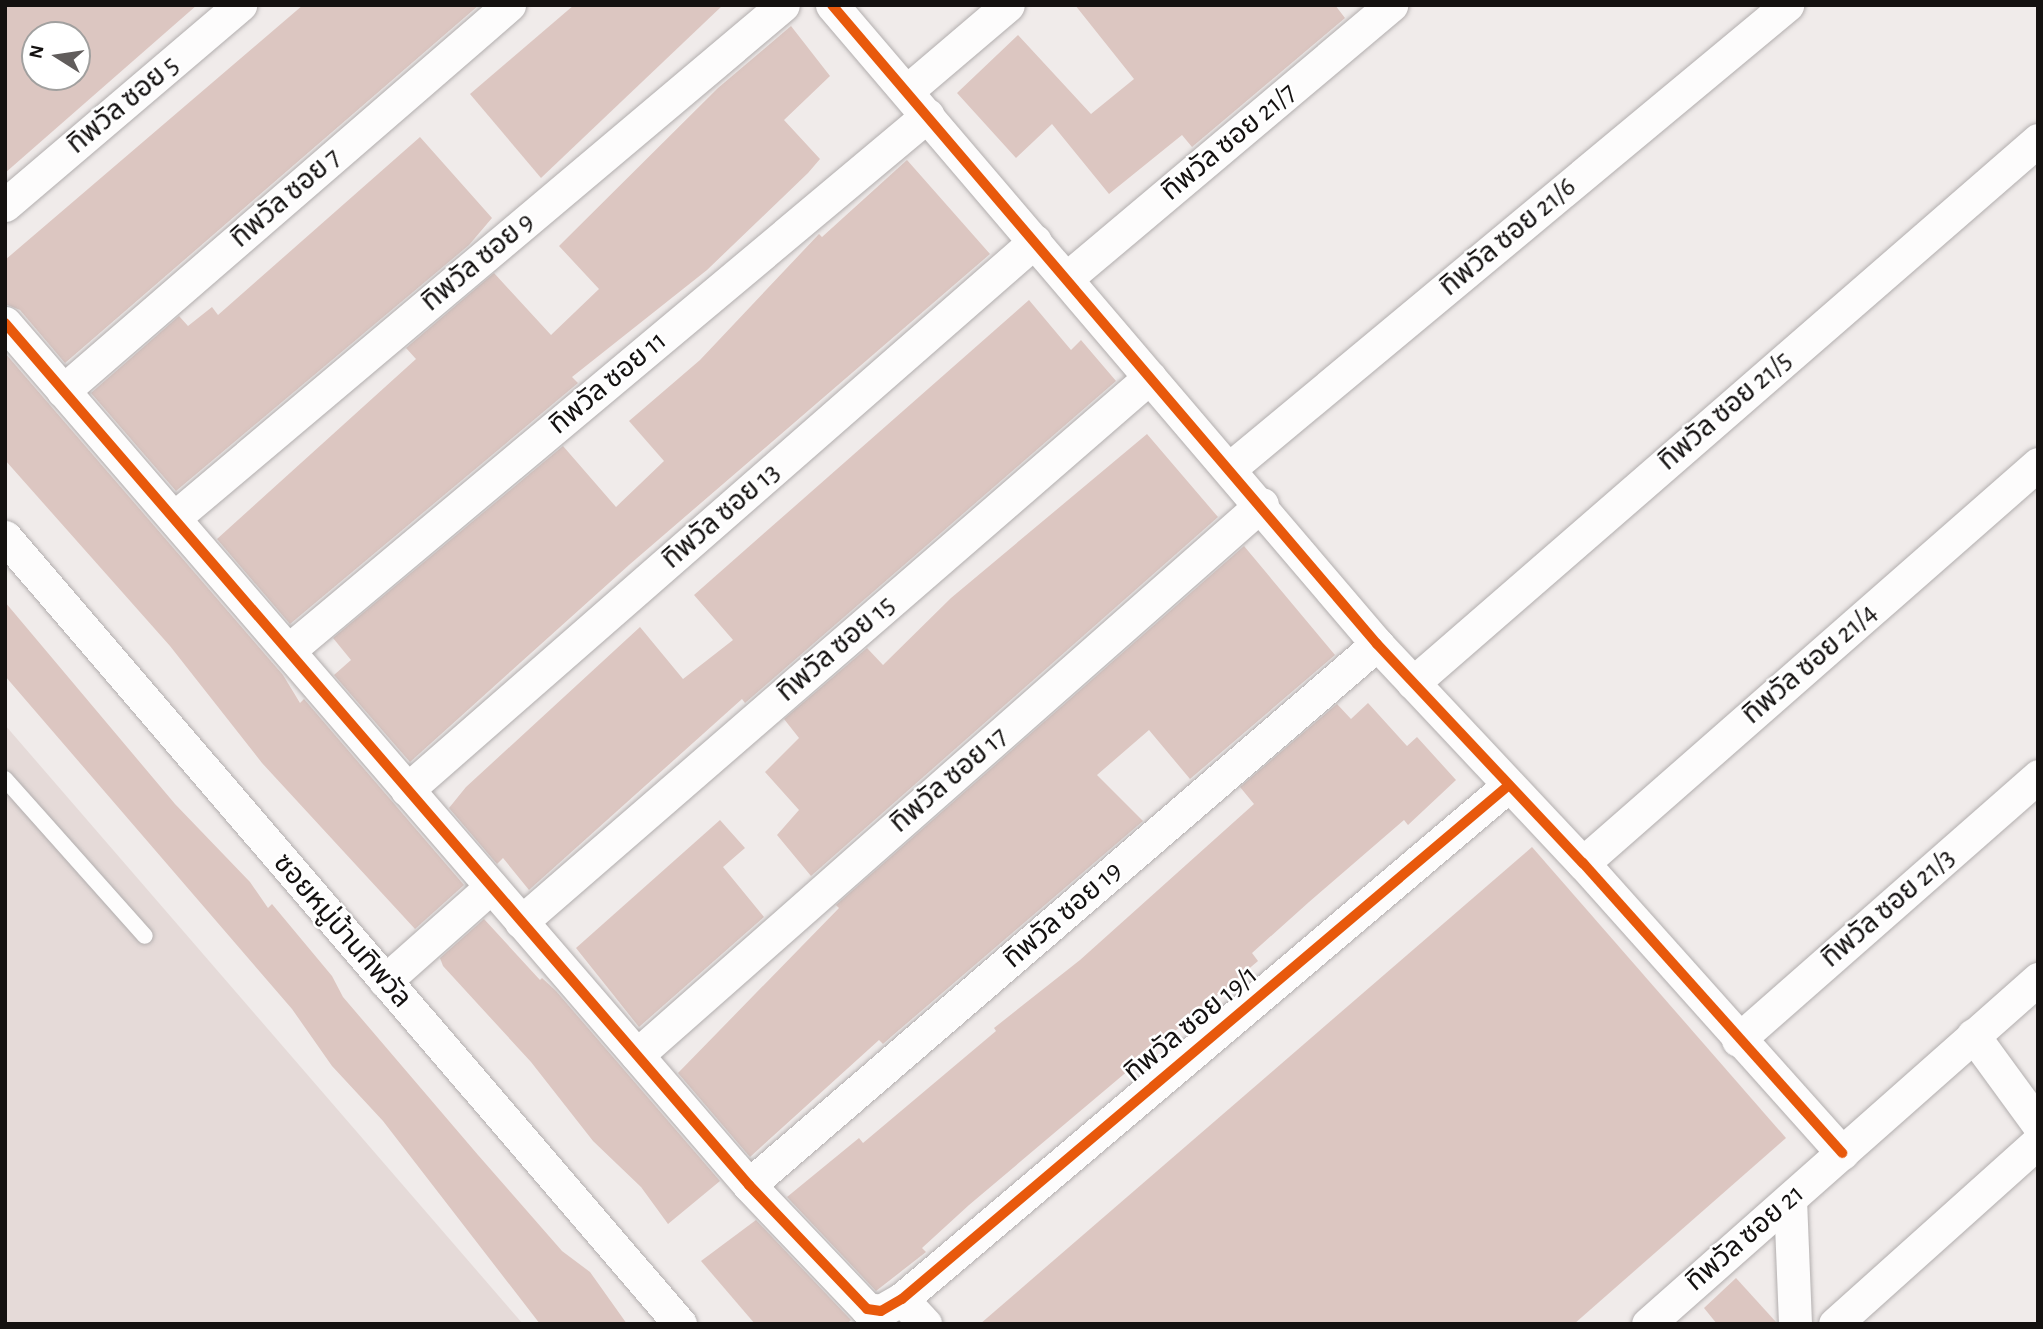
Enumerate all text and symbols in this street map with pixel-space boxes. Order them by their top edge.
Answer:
north arrow [21,21,91,91]
text: N [26,44,48,60]
street label: ทิพวัล ซอย 5 [60,49,186,161]
street label: ทิพวัล ซอย 21/7 [1155,76,1303,208]
street label: ทิพวัล ซอย 7 [224,141,348,255]
street label: ทิพวัล ซอย 21/6 [1433,170,1583,304]
street label: ทิพวัล ซอย 9 [415,205,541,319]
street label: ทิพวัล ซอย 11 [542,324,674,442]
street label: ทิพวัล ซอย 21/5 [1651,344,1799,478]
street label: ทิพวัล ซอย 13 [655,456,787,576]
street label: ทิพวัล ซอย 15 [770,589,902,709]
street label: ทิพวัล ซอย 21/4 [1736,596,1884,732]
street label: ทิพวัล ซอย 17 [883,720,1015,840]
street label: ทิพวัล ซอย 21/3 [1814,841,1962,975]
street label: ซอยหมู่บ้านทิพวัล [266,847,418,1015]
street label: ทิพวัล ซอย 19 [997,854,1129,976]
street label: ทิพวัล ซอย 19/1 [1117,958,1265,1090]
street label: ทิพวัล ซอย 21 [1679,1177,1811,1299]

